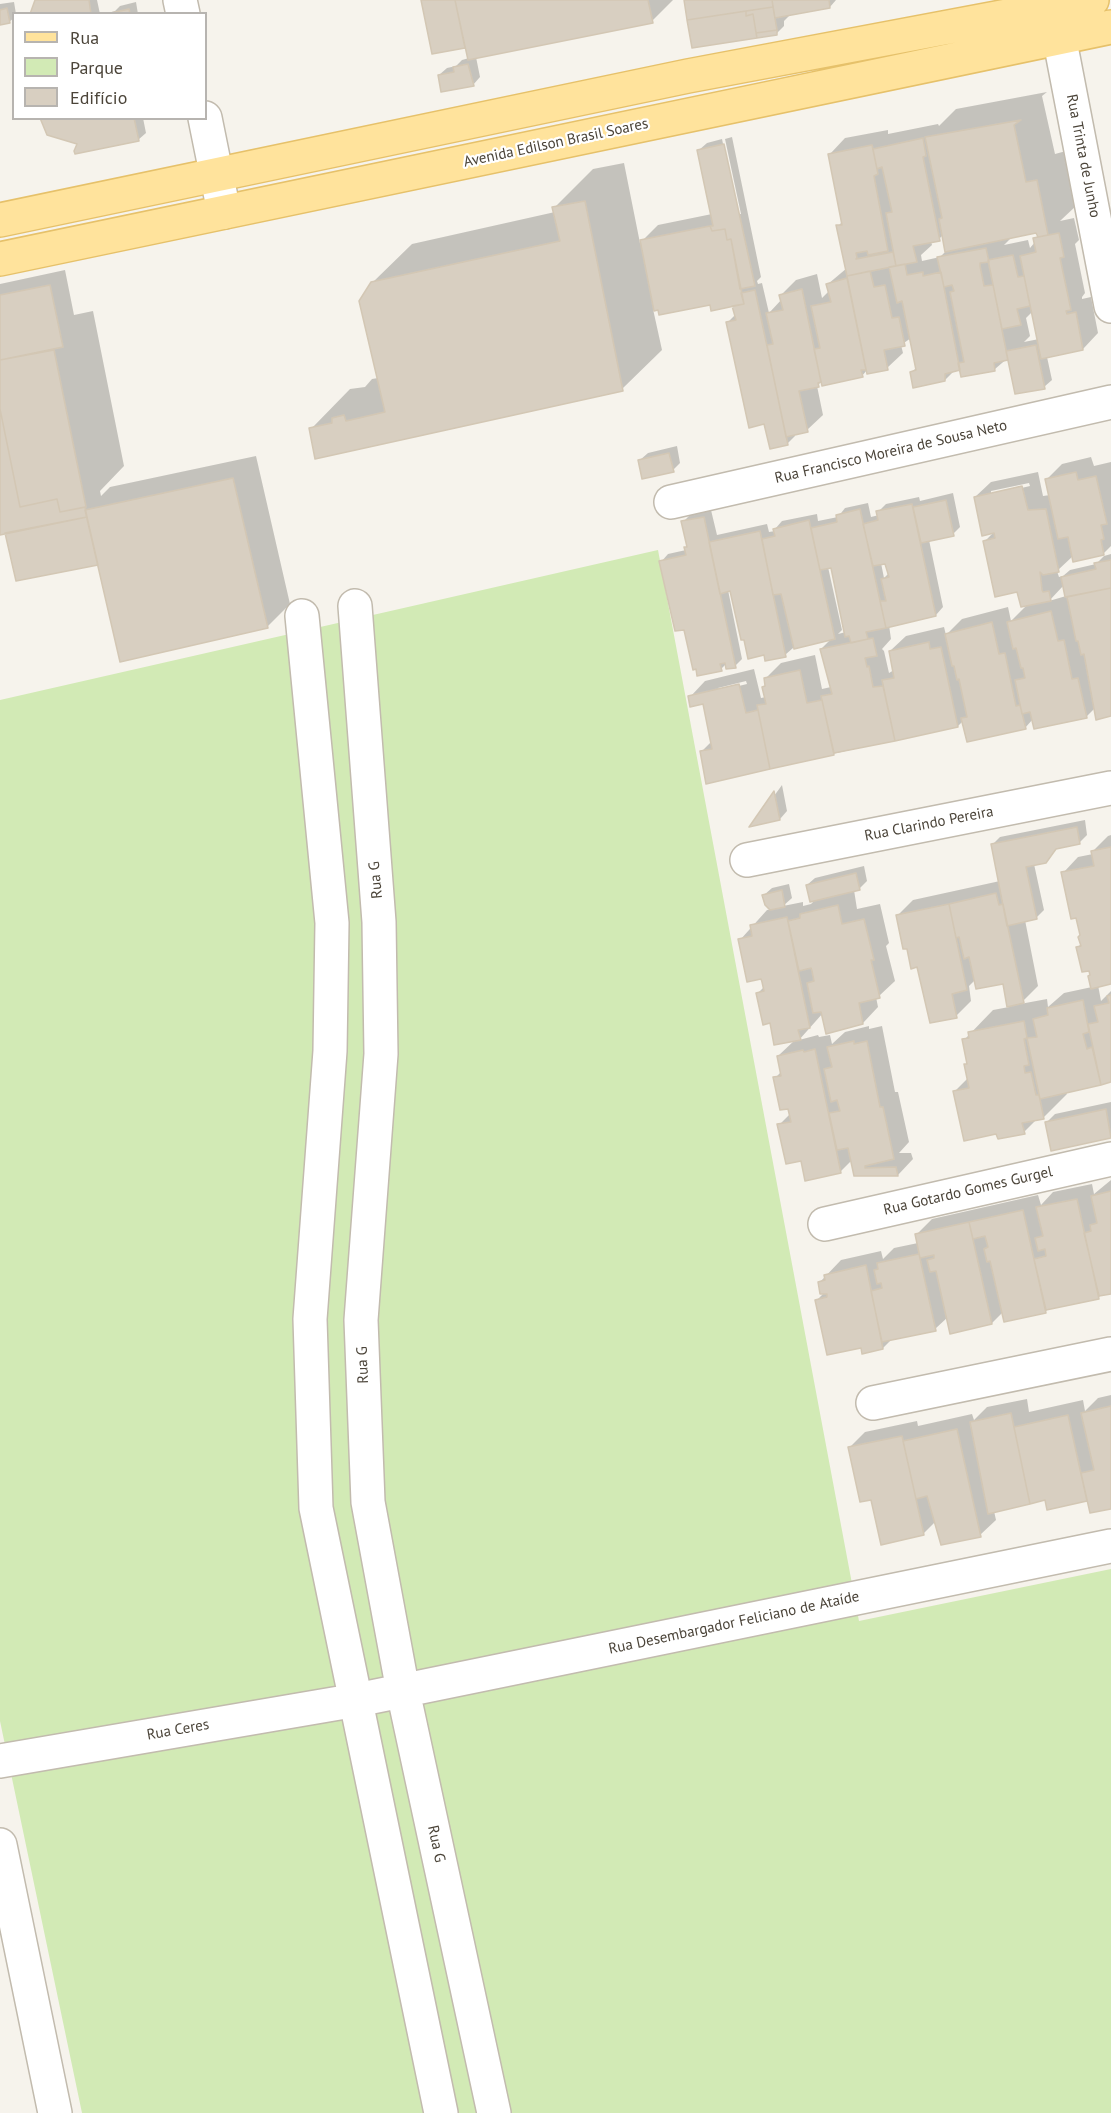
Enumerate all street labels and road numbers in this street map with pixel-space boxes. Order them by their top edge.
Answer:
street label: Rua Trinta de Junho [1062,93,1104,219]
street label: Avenida Edilson Brasil Soares [462,115,650,171]
street label: Rua Francisco Moreira de Sousa Neto [773,416,1009,488]
street label: Rua Clarindo Pereira [863,803,995,845]
street label: Rua G [365,861,387,899]
street label: Rua Gotardo Gomes Gurgel [882,1163,1054,1219]
street label: Rua G [353,1346,373,1384]
street label: Rua Desembargador Feliciano de Ataíde [607,1588,861,1658]
street label: Rua Ceres [145,1716,211,1744]
street label: Rua G [423,1824,449,1864]

